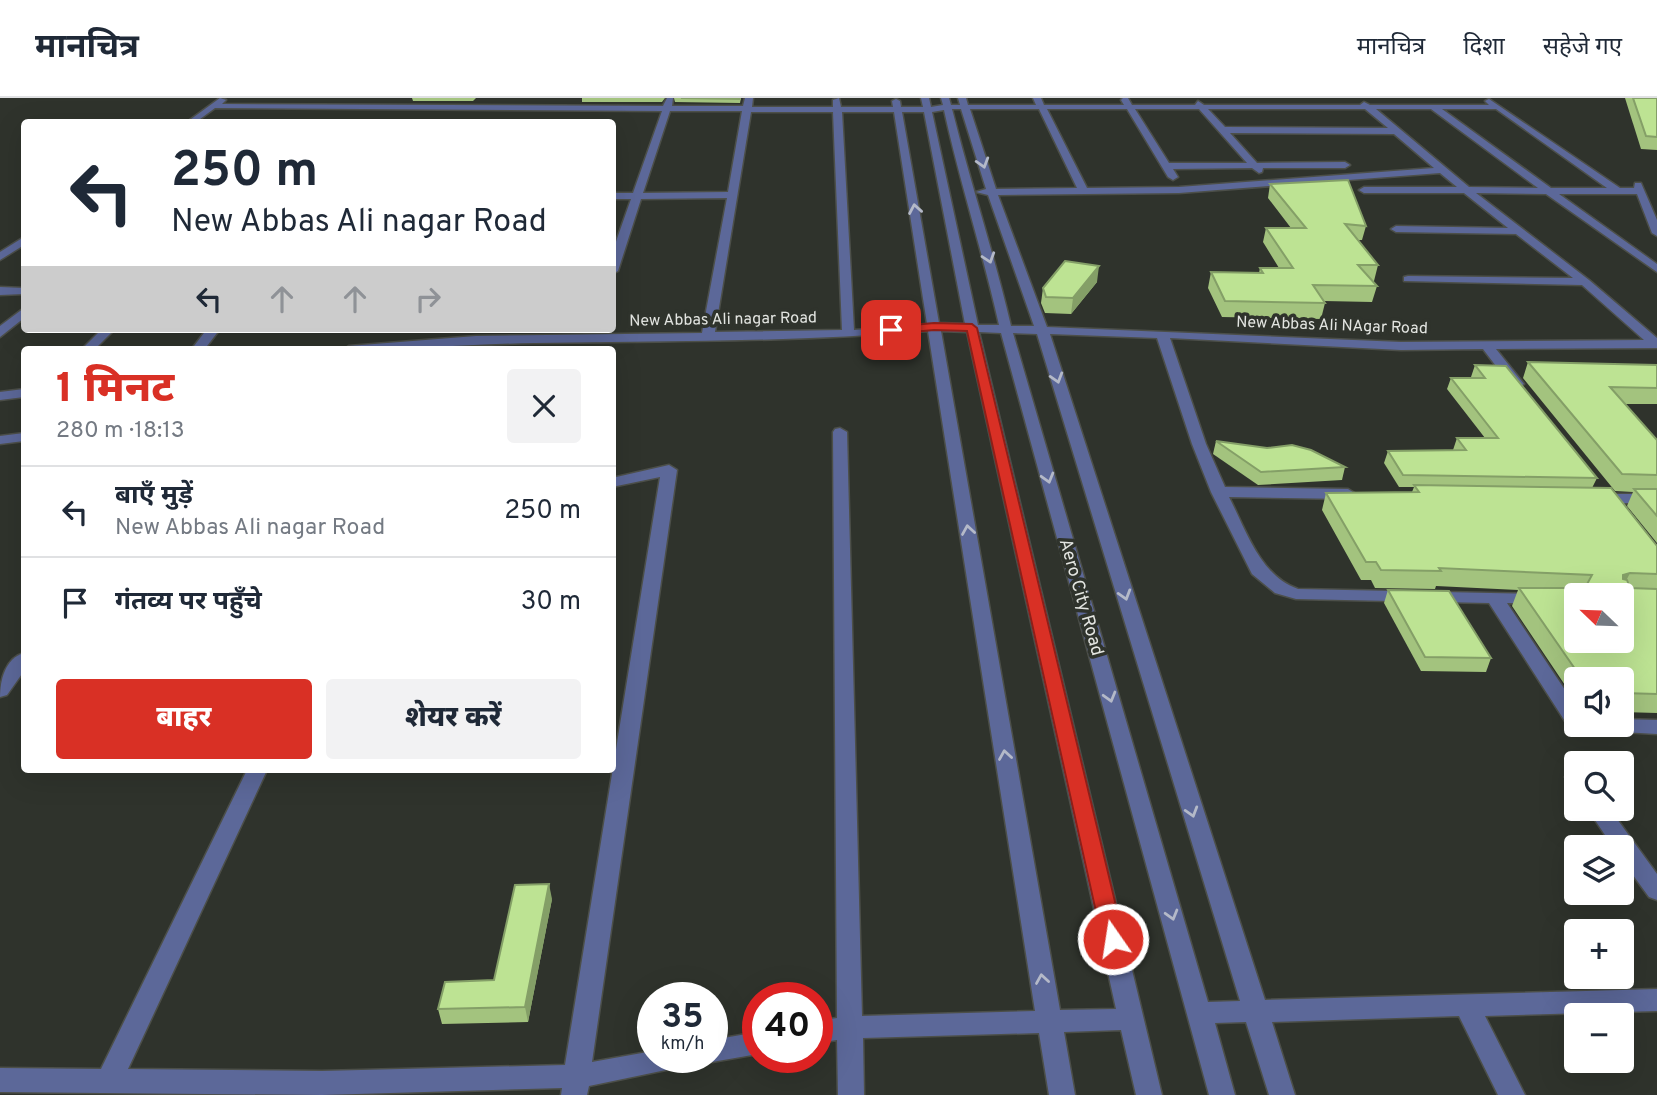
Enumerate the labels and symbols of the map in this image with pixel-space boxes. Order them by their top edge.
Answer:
one-way arrow [974,157,989,169]
one-way arrow [908,203,923,215]
one-way arrow [980,252,995,264]
pin [861,300,921,360]
street label: New Abbas Ali nagar Road [629,308,817,332]
street label: New Abbas Ali NAgar Road [1236,313,1428,339]
one-way arrow [1049,371,1063,384]
one-way arrow [1040,472,1054,484]
one-way arrow [961,525,976,536]
street label: Aero City Road [1053,536,1108,659]
north arrow [1564,583,1634,653]
one-way arrow [1116,589,1131,601]
one-way arrow [1102,690,1116,702]
one-way arrow [998,749,1013,761]
one-way arrow [1184,806,1199,818]
position arrow [1076,902,1150,976]
one-way arrow [1164,909,1179,921]
one-way arrow [1035,973,1050,985]
speed limit sign: 40 [742,982,833,1073]

